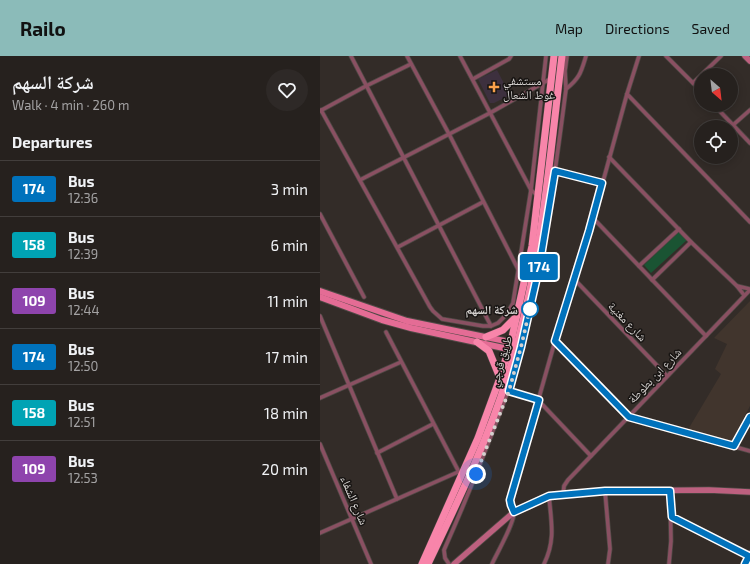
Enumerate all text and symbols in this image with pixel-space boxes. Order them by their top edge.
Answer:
text: Railo [20,17,66,40]
text: Map [555,20,583,37]
text: Directions [605,20,670,37]
text: Saved [692,20,730,37]
north arrow [694,68,738,112]
map controls [694,68,738,164]
button: heart [266,69,308,111]
text: شركة السهم [12,70,94,93]
place label: مستشفي غوط الشعال [503,73,555,102]
marker: مستشفي غوط الشعال [488,81,500,93]
text: Walk · 4 min · 260 m [12,97,129,113]
button: locate [694,120,738,164]
text: Departures [12,133,92,151]
text: Bus [68,172,94,190]
text: 174 [23,180,45,197]
text: 3 min [271,180,308,198]
text: 12:36 [68,190,98,206]
text: Bus [68,228,94,246]
text: 158 [23,236,45,253]
text: 6 min [270,236,308,254]
text: 12:39 [68,246,98,262]
line badge: 174 [516,254,562,280]
text: 174 [528,258,550,275]
text: Bus [68,284,94,302]
text: 109 [22,292,46,309]
text: 11 min [267,292,308,310]
street label: شارع مغنية [604,298,650,345]
marker: شركة السهم [521,300,539,318]
text: 12:44 [68,302,100,318]
place label: شركة السهم [466,302,518,318]
street label: طريق قرجي [486,334,518,390]
text: Bus [68,340,94,358]
street label: شارع ابن بطوطة [624,344,685,407]
text: 174 [23,348,45,365]
text: 17 min [265,348,308,366]
text: 12:50 [68,358,98,374]
text: Bus [68,396,94,414]
text: 158 [23,404,45,421]
text: 18 min [264,404,308,422]
text: 12:51 [68,414,96,430]
text: Bus [68,452,94,470]
text: 109 [22,460,46,477]
text: 20 min [262,460,308,478]
your location [466,464,486,484]
text: 12:53 [68,470,98,486]
street label: شارع الشفاء [337,473,372,527]

